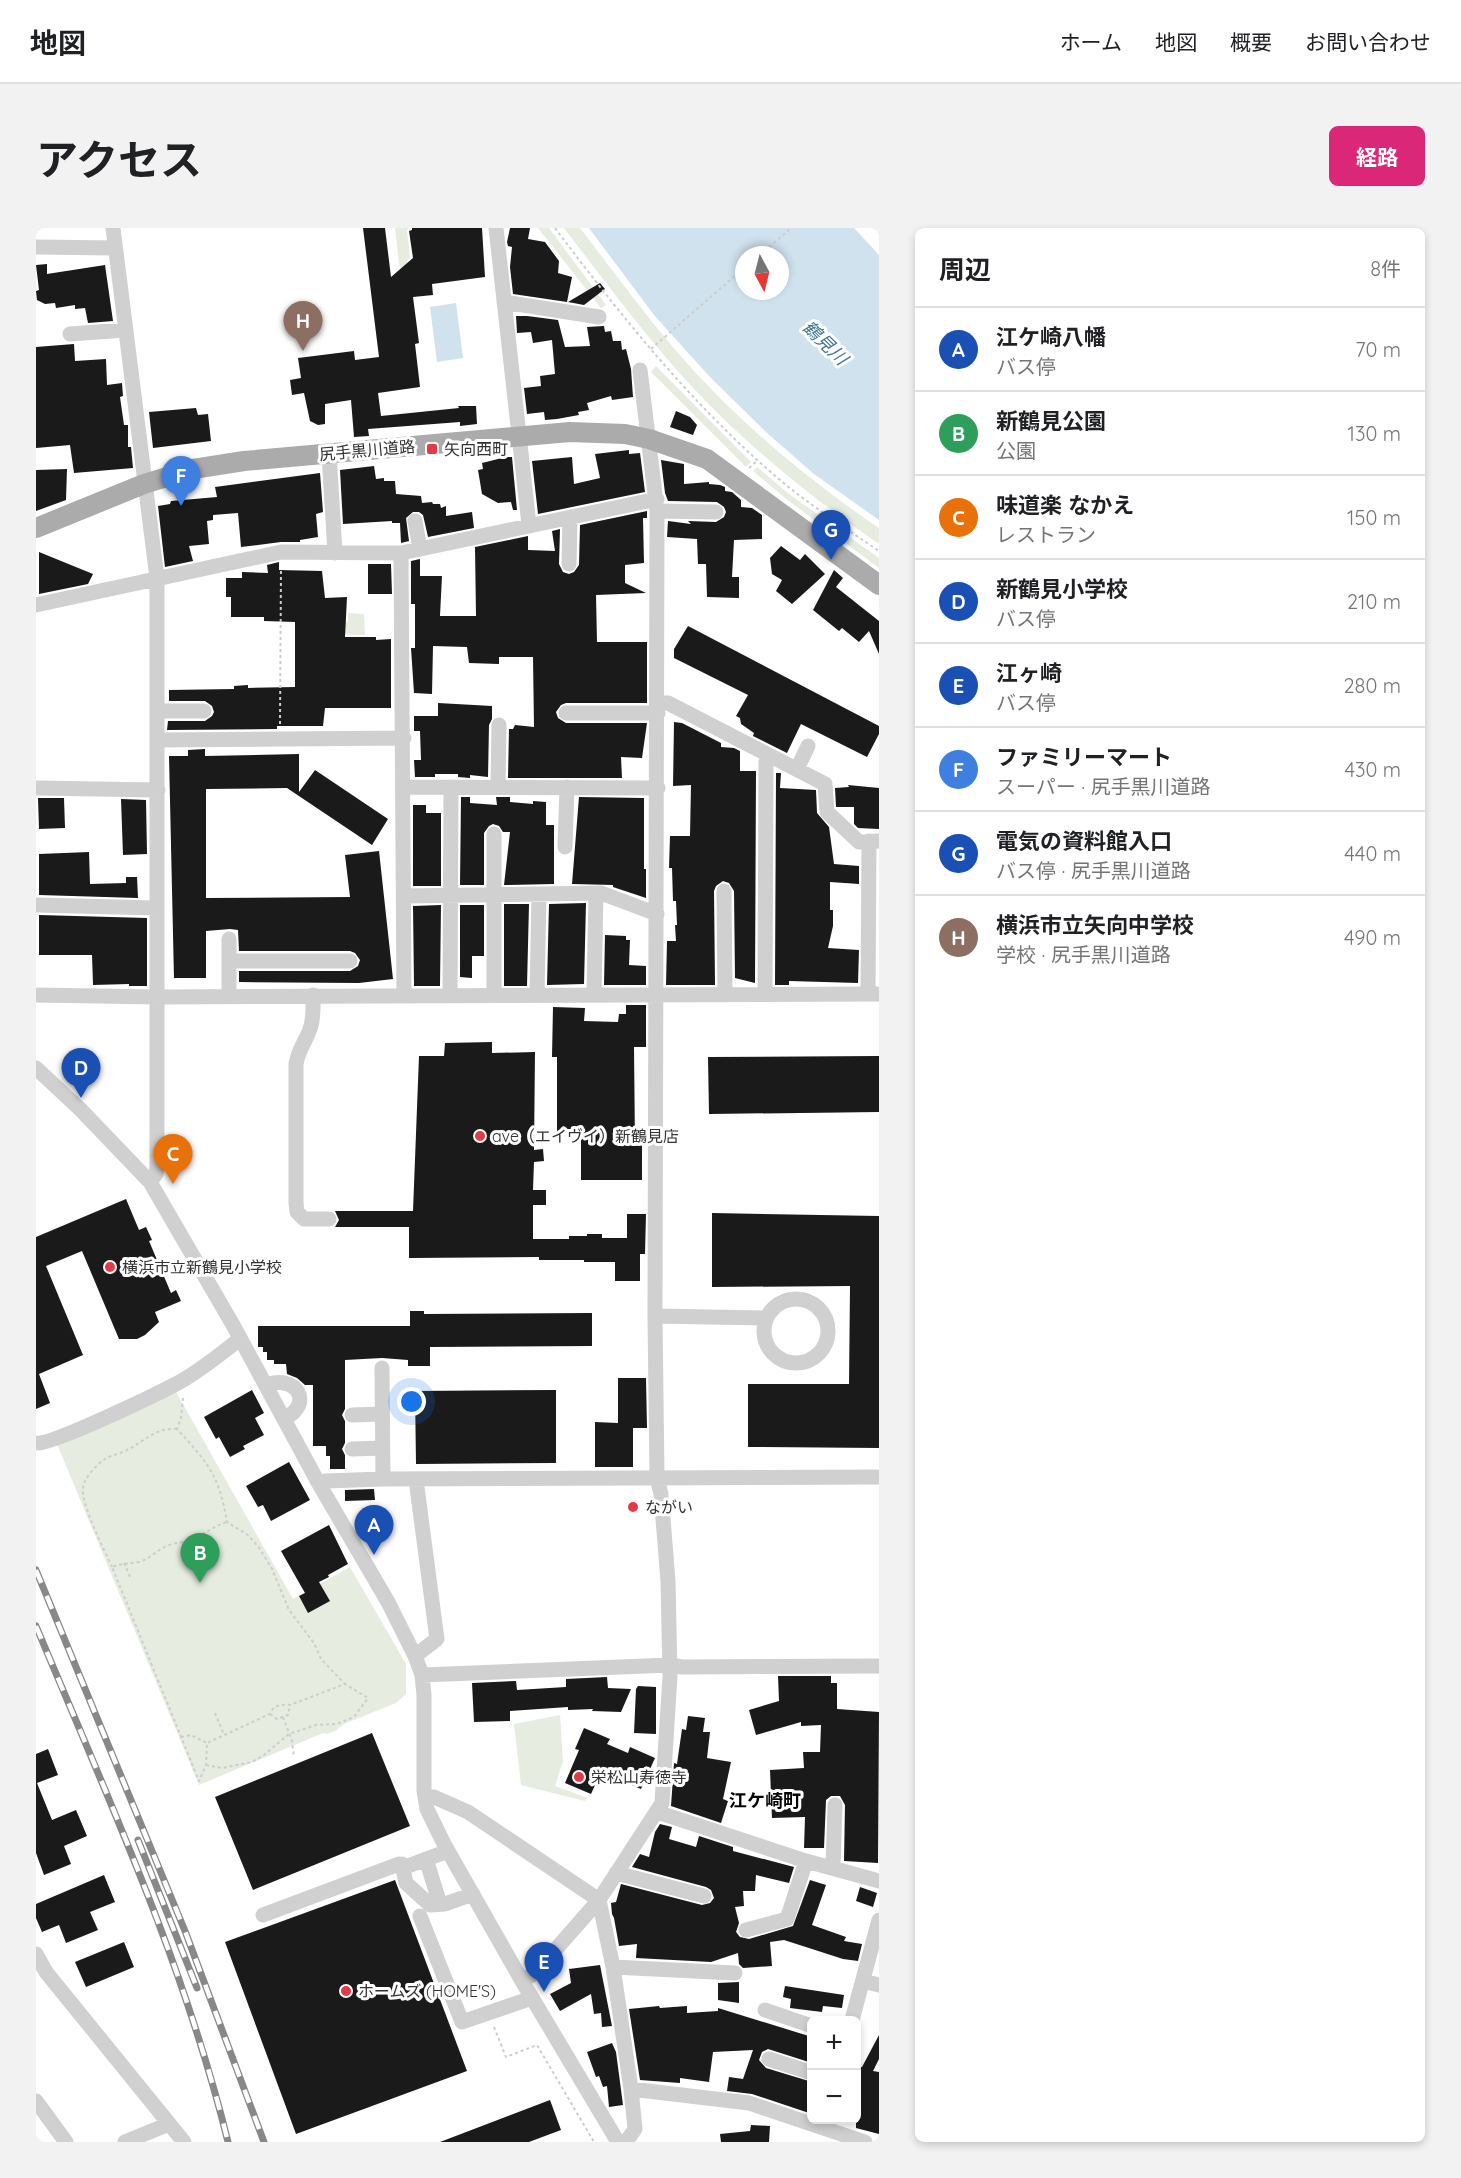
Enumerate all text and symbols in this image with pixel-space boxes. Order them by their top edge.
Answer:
text: 地図 [30,25,86,60]
text: ホーム [1060,29,1122,55]
text: 地図 [1155,29,1197,55]
text: 概要 [1230,29,1272,55]
text: お問い合わせ [1305,29,1431,55]
button: 経路 [1329,126,1425,186]
text: アクセス [36,133,202,186]
north arrow [735,246,789,300]
text: 周辺 [939,253,991,286]
text: 8件 [1370,256,1401,281]
pin: H [284,302,322,351]
water label: 鶴見川 [798,316,854,371]
text: 江ケ崎八幡 [996,323,1106,351]
text: A [952,337,965,362]
text: 70 m [1355,337,1401,362]
text: バス停 [996,354,1056,379]
text: 新鶴見公園 [996,407,1106,435]
text: B [952,421,965,446]
text: 130 m [1348,421,1401,446]
street label: 尻手黒川道路 [318,436,416,464]
text: 公園 [996,438,1036,463]
place label: 矢向西町 [444,439,508,459]
marker: 矢向西町 [425,442,439,456]
pin: F [162,456,200,506]
text: 味道楽 なかえ [996,491,1134,519]
text: C [952,505,965,530]
text: 150 m [1347,505,1401,530]
pin: G [812,510,850,560]
text: レストラン [996,522,1096,547]
text: 新鶴見小学校 [996,575,1128,603]
text: D [951,589,966,614]
text: 210 m [1347,589,1401,614]
text: バス停 [996,606,1056,631]
text: 江ヶ崎 [996,659,1062,687]
text: E [953,673,964,698]
text: 280 m [1344,673,1401,698]
text: バス停 [996,690,1056,715]
text: ファミリーマート [996,743,1172,771]
text: F [953,757,964,782]
text: 430 m [1344,757,1401,782]
text: スーパー · 尻手黒川道路 [996,774,1211,799]
text: 電気の資料館入口 [996,827,1172,855]
text: G [952,841,965,866]
text: 440 m [1344,841,1401,866]
text: バス停 · 尻手黒川道路 [996,858,1191,883]
text: 横浜市立矢向中学校 [996,911,1194,939]
text: H [951,925,966,950]
text: 490 m [1344,925,1401,950]
text: 学校 · 尻手黒川道路 [996,942,1171,967]
pin: D [62,1048,100,1098]
place label: ave（エイヴイ）新鶴見店 [492,1126,679,1146]
marker: ave（エイヴイ）新鶴見店 [473,1129,487,1143]
pin: C [154,1134,192,1184]
place label: 横浜市立新鶴見小学校 [122,1257,282,1277]
marker: 横浜市立新鶴見小学校 [103,1260,117,1274]
your location [397,1387,426,1416]
place label: ながい [645,1497,693,1517]
marker: ながい [626,1500,640,1514]
pin: A [354,1506,394,1555]
pin: B [180,1534,220,1583]
place label: 栄松山寿徳寺 [591,1767,687,1787]
marker: 栄松山寿徳寺 [572,1770,586,1784]
district label: 江ケ崎町 [729,1789,801,1812]
pin: E [524,1942,564,1992]
place label: ホームズ (HOME'S) [358,1981,496,2001]
marker: ホームズ (HOME'S) [339,1984,353,1998]
map controls [807,2016,861,2124]
button: + [807,2016,861,2070]
button: − [807,2070,861,2124]

